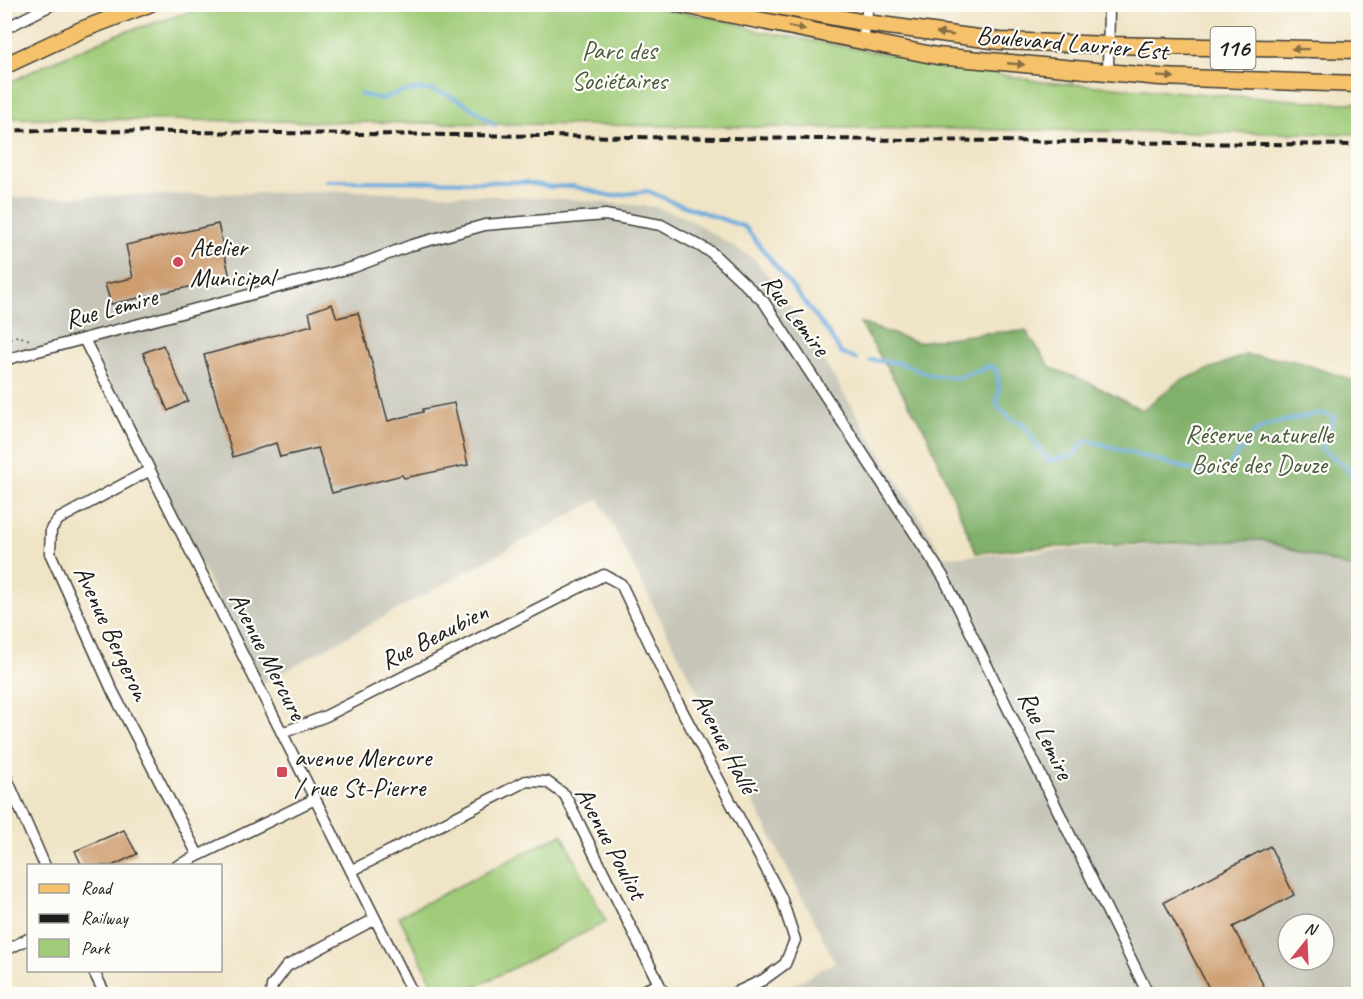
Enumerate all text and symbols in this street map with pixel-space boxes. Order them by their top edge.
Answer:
street label: Boulevard Laurier Est [975,18,1171,68]
one-way arrow [788,24,807,33]
road number: 116 [1210,27,1256,69]
one-way arrow [936,29,955,39]
park label: Parc des Sociétaires [571,34,669,97]
one-way arrow [1291,44,1310,54]
one-way arrow [1006,59,1025,69]
one-way arrow [1157,73,1176,82]
place label: Atelier Municipal [190,231,279,294]
marker: Atelier Municipal [171,255,185,269]
street label: Rue Lemire [754,267,838,364]
street label: Rue Lemire [61,279,162,336]
park label: Réserve naturelle Boisé des Douze [1185,418,1335,481]
street label: Avenue Bergeron [66,560,158,707]
street label: Avenue Mercure [222,586,315,727]
street label: Rue Beaubien [375,595,494,677]
street label: Rue Lemire [1010,685,1082,786]
street label: Avenue Hallé [685,687,767,802]
place label: avenue Mercure / rue St-Pierre [294,741,434,804]
marker: avenue Mercure / rue St-Pierre [275,765,289,779]
street label: Avenue Pouliot [568,781,656,907]
legend [27,864,222,972]
text: Road [81,877,114,899]
text: Railway [81,907,129,929]
north arrow [1276,912,1336,972]
text: N [1303,918,1321,941]
text: Park [81,937,111,959]

